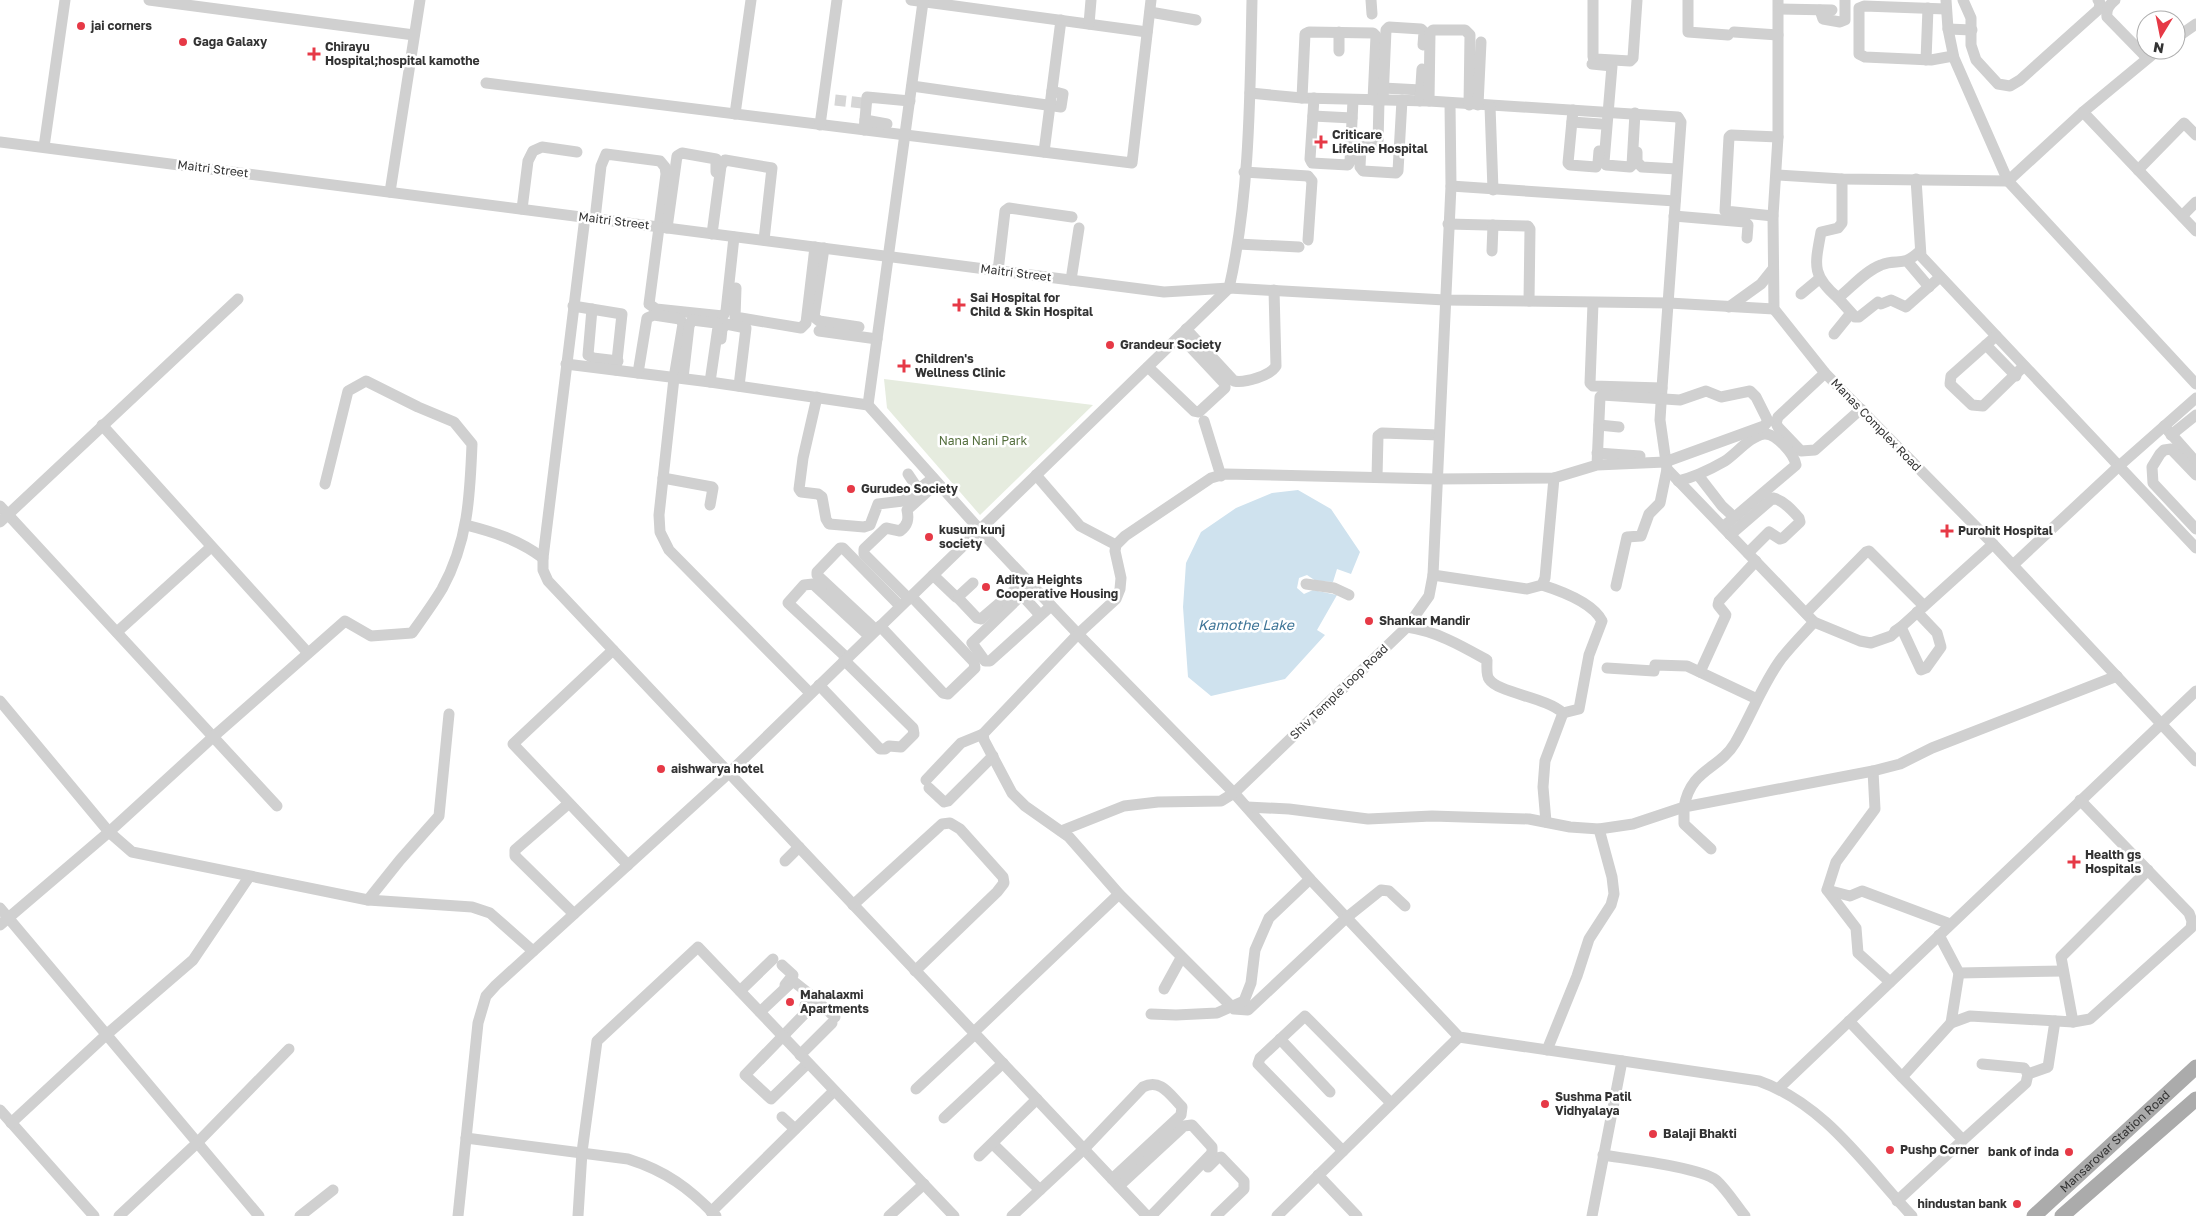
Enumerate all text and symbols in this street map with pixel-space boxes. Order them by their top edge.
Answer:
north arrow [2136,10,2186,60]
place label: jai corners [90,18,152,33]
marker: jai corners [75,20,87,32]
place label: Gaga Galaxy [193,34,268,49]
marker: Gaga Galaxy [177,36,189,48]
place label: Chirayu Hospital;hospital kamothe [325,39,480,68]
text: N [2152,39,2165,58]
marker: Chirayu Hospital;hospital kamothe [307,47,321,61]
place label: Criticare Lifeline Hospital [1332,127,1428,156]
marker: Criticare Lifeline Hospital [1314,135,1328,149]
street label: Maitri Street [177,157,250,180]
street label: Maitri Street [578,209,651,232]
street label: Maitri Street [980,261,1053,284]
place label: Sai Hospital for Child & Skin Hospital [970,290,1093,319]
marker: Sai Hospital for Child & Skin Hospital [952,298,966,312]
place label: Grandeur Society [1120,337,1222,352]
marker: Grandeur Society [1104,339,1116,351]
place label: Children's Wellness Clinic [915,351,1006,380]
marker: Children's Wellness Clinic [897,359,911,373]
street label: Manas Complex Road [1828,375,1925,474]
park label: Nana Nani Park [939,433,1027,448]
place label: Gurudeo Society [861,481,959,496]
marker: Gurudeo Society [845,483,857,495]
place label: kusum kunj society [939,522,1005,551]
place label: Purohit Hospital [1958,523,2053,538]
marker: Purohit Hospital [1940,524,1954,538]
marker: kusum kunj society [923,531,935,543]
place label: Aditya Heights Cooperative Housing [996,572,1118,601]
marker: Aditya Heights Cooperative Housing [980,581,992,593]
place label: Shankar Mandir [1379,613,1471,628]
marker: Shankar Mandir [1363,615,1375,627]
water label: Kamothe Lake [1198,616,1295,633]
street label: Shiv Temple loop Road [1286,641,1391,743]
place label: aishwarya hotel [671,761,764,776]
marker: aishwarya hotel [655,763,667,775]
place label: Health gs Hospitals [2085,847,2141,876]
marker: Health gs Hospitals [2067,855,2081,869]
place label: Mahalaxmi Apartments [800,987,869,1016]
marker: Mahalaxmi Apartments [784,996,796,1008]
street label: Mansarovar Station Road [2057,1087,2173,1195]
place label: Sushma Patil Vidhyalaya [1555,1089,1632,1118]
marker: Sushma Patil Vidhyalaya [1539,1098,1551,1110]
place label: Balaji Bhakti [1663,1126,1737,1141]
marker: Balaji Bhakti [1647,1128,1659,1140]
place label: Pushp Corner [1900,1142,1979,1157]
marker: Pushp Corner [1884,1144,1896,1156]
place label: bank of inda [1988,1144,2059,1159]
marker: bank of inda [2063,1146,2075,1158]
place label: hindustan bank [1917,1196,2007,1211]
marker: hindustan bank [2011,1198,2023,1210]

